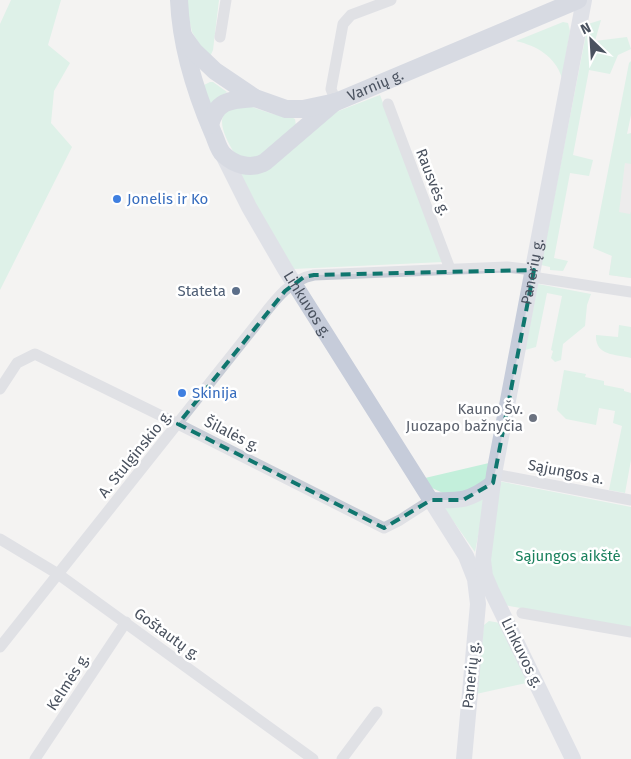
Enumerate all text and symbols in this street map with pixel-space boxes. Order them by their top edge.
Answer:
north arrow [566,15,616,65]
text: N [578,19,594,38]
street label: Varnių g. [345,66,406,105]
street label: Rausvės g. [412,146,454,218]
place label: Jonelis ir Ko [127,190,208,208]
marker: Jonelis ir Ko [111,193,123,205]
street label: Panerių g. [517,237,548,306]
street label: Linkuvos g. [280,268,335,341]
place label: Stateta [178,282,226,300]
marker: Stateta [230,285,242,297]
place label: Skinija [192,384,237,402]
marker: Skinija [176,387,188,399]
place label: Kauno Šv. Juozapo bažnyčia [406,400,523,435]
street label: A. Stulginskio g. [94,407,176,501]
street label: Šilalės g. [201,412,263,456]
marker: Kauno Šv. Juozapo bažnyčia [527,412,539,424]
street label: Sąjungos a. [527,456,605,488]
park label: Sąjungos aikštė [515,547,621,565]
street label: Goštautų g. [131,604,203,664]
street label: Linkuvos g. [497,615,547,691]
street label: Panerių g. [459,641,483,709]
street label: Kelmės g. [43,650,93,714]

